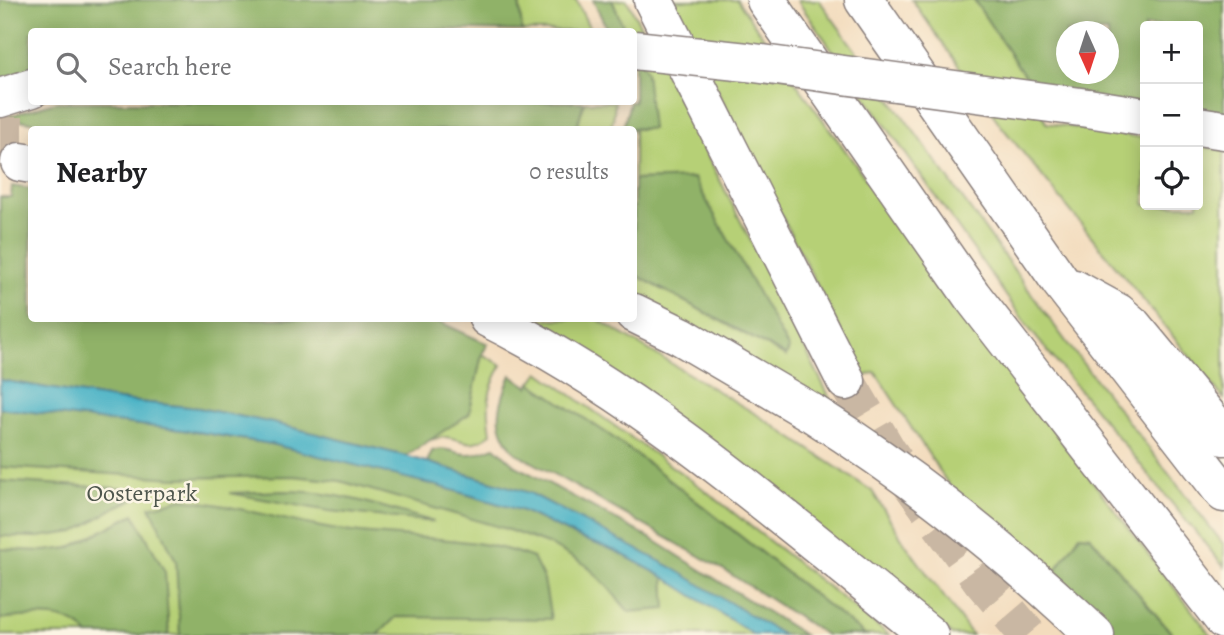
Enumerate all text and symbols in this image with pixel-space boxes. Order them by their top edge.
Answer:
north arrow [1056,21,1119,84]
map controls [1140,21,1203,210]
button: + [1140,21,1203,84]
search box [28,28,637,105]
icon: search [52,48,90,86]
text: Search here [108,49,232,84]
button: − [1140,84,1203,147]
button: locate [1140,147,1203,210]
text: Nearby [56,152,147,192]
text: 0 results [529,156,609,187]
park label: Oosterpark [86,477,198,509]

